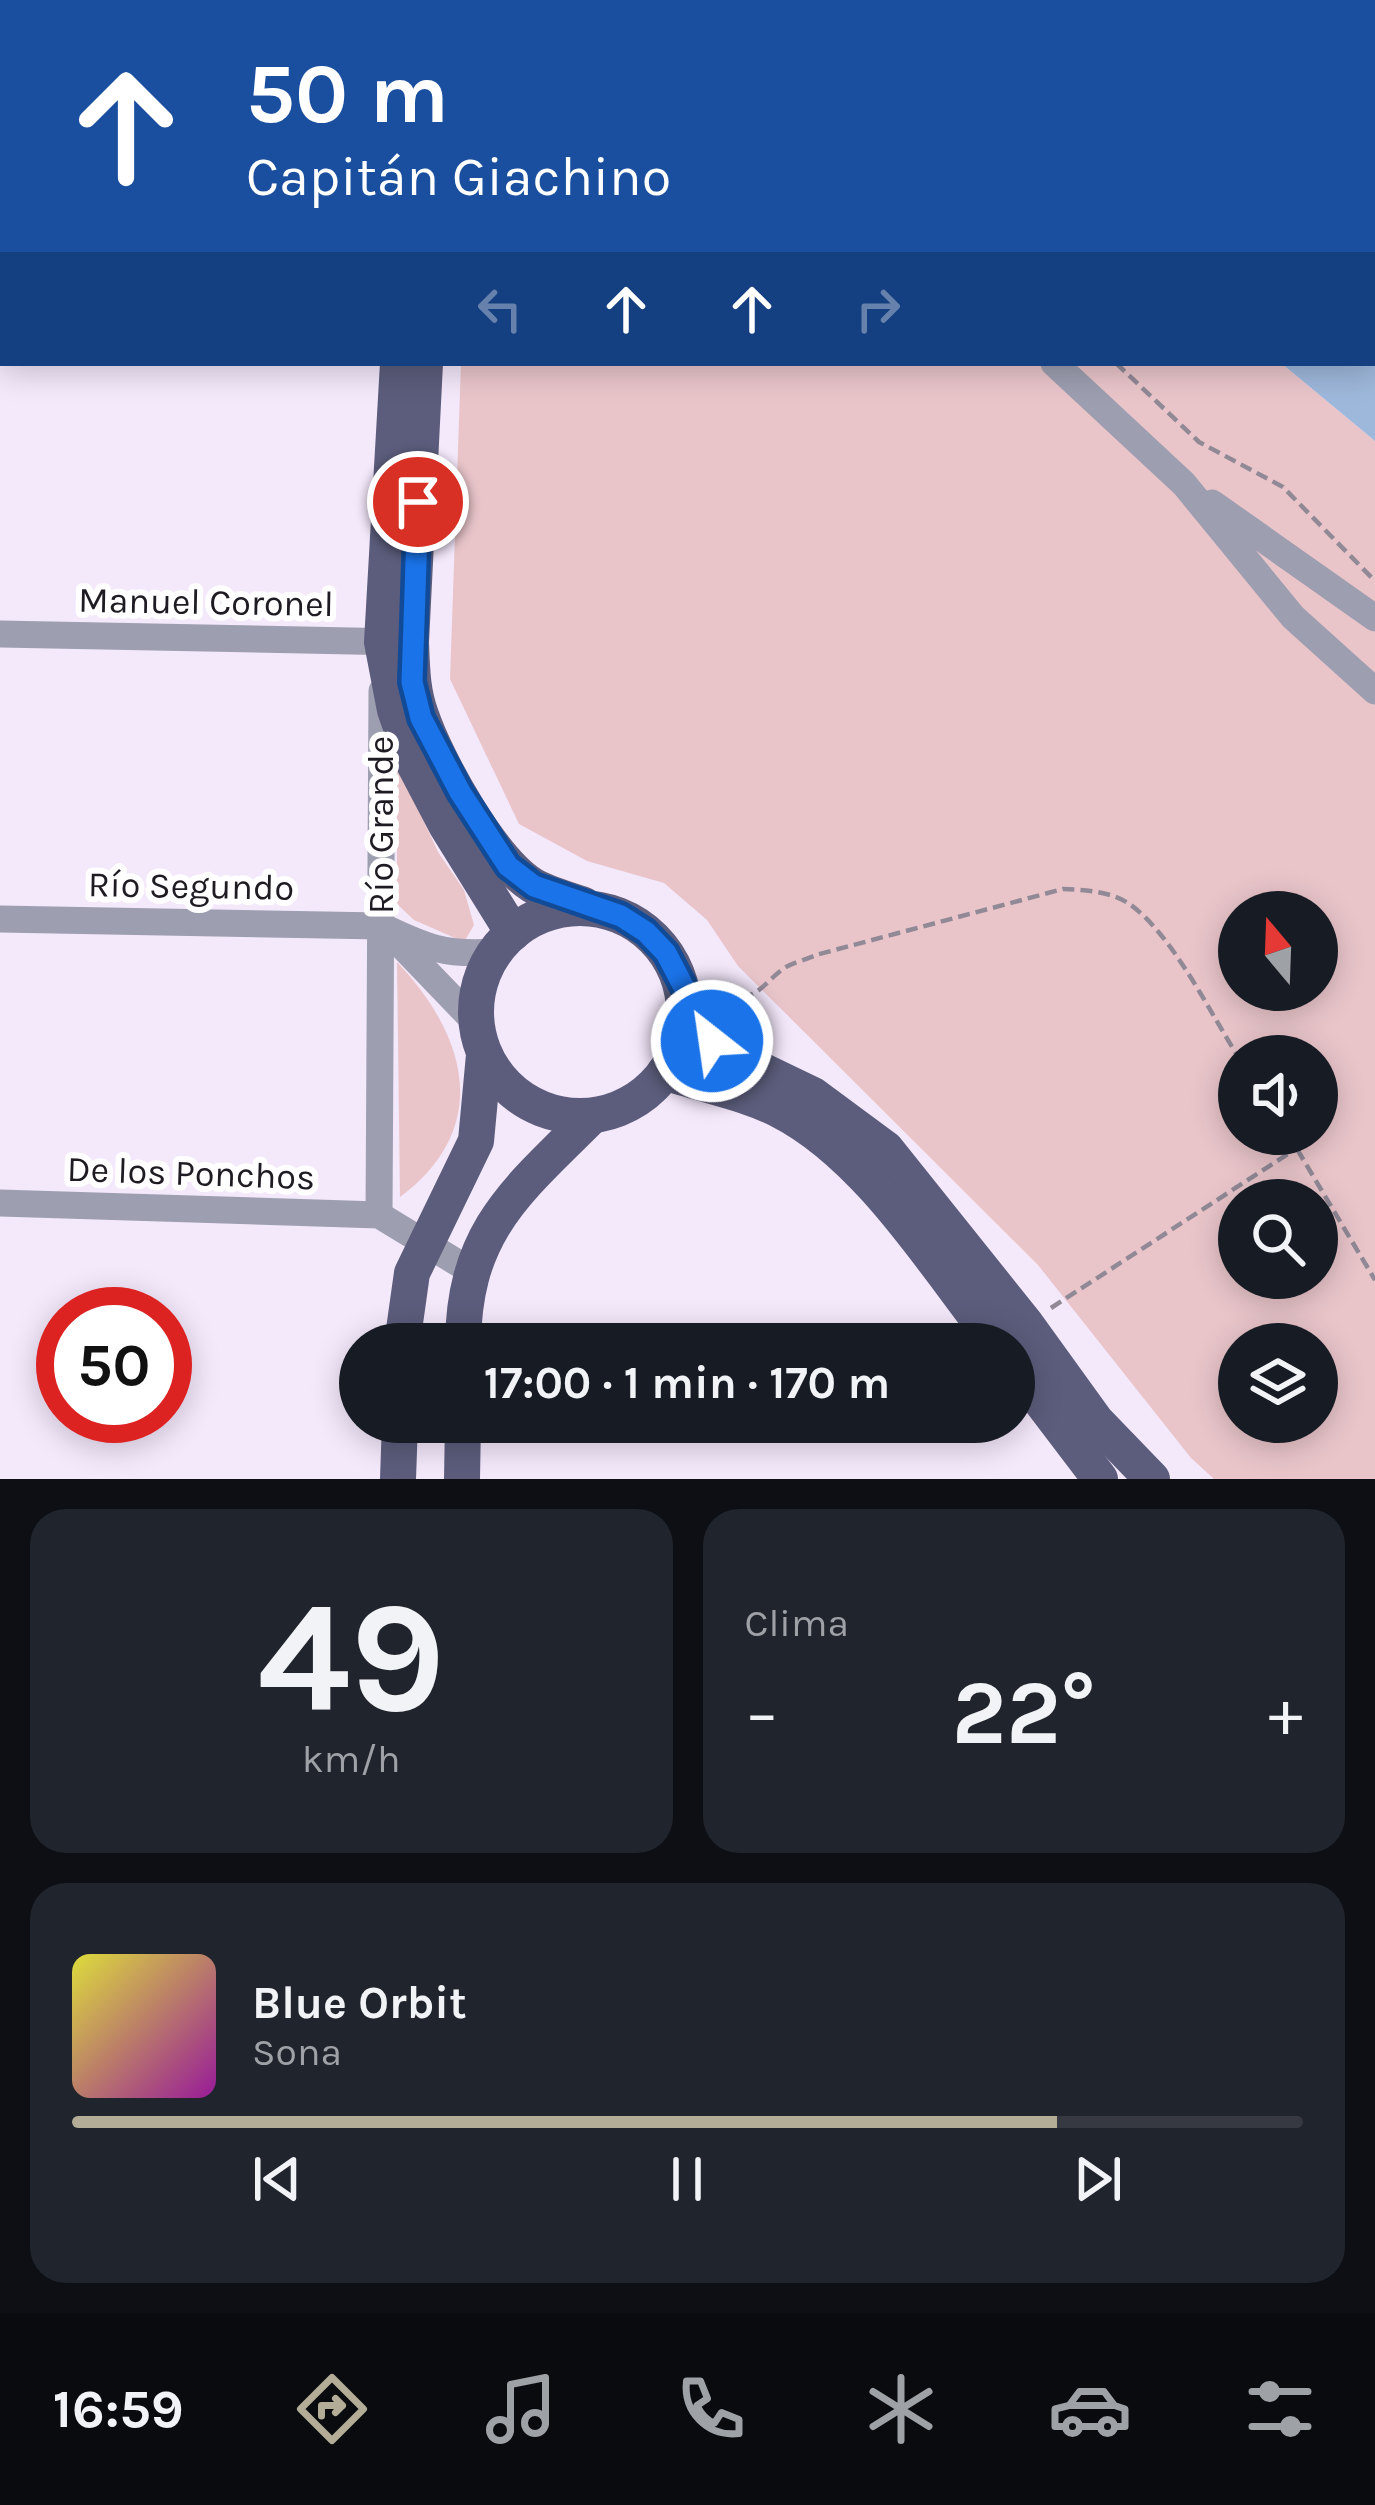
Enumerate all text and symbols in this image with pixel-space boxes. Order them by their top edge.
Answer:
text: 50 m [246,45,449,143]
icon: ahead [48,48,204,204]
text: Capitán Giachino [246,145,671,209]
icon: left [467,276,533,342]
icon: ahead [593,276,659,342]
icon: ahead [719,276,785,342]
icon: right [845,276,911,342]
pin [367,451,469,553]
icon: arrive [385,469,451,535]
street label: Manuel Coronel [78,579,334,625]
street label: Río Grande [360,736,402,914]
street label: Río Segundo [88,863,294,909]
north arrow [1218,891,1338,1011]
map controls [1218,891,1338,1443]
position arrow [649,978,775,1104]
button: sound [1218,1035,1338,1155]
street label: De los Ponchos [66,1148,316,1198]
button: search [1218,1179,1338,1299]
speed limit sign: 50 [36,1287,192,1443]
button: layers [1218,1323,1338,1443]
text: 17:00 · 1 min · 170 m [484,1357,890,1409]
text: 49 [257,1567,445,1749]
text: Clima [745,1600,849,1646]
text: 22° [952,1660,1096,1766]
text: − [745,1674,779,1752]
text: + [1268,1674,1303,1752]
text: km/h [302,1736,401,1782]
text: Blue Orbit [252,1977,467,2029]
text: Sona [252,2029,342,2075]
icon: previous [244,2146,310,2212]
icon: pause [654,2146,720,2212]
icon: next [1065,2146,1131,2212]
icon: directions [290,2367,374,2451]
icon: music [479,2367,563,2451]
icon: phone [669,2367,753,2451]
icon: climate [859,2367,943,2451]
icon: car [1048,2367,1132,2451]
icon: filters [1238,2367,1322,2451]
text: 16:59 [53,2377,184,2441]

